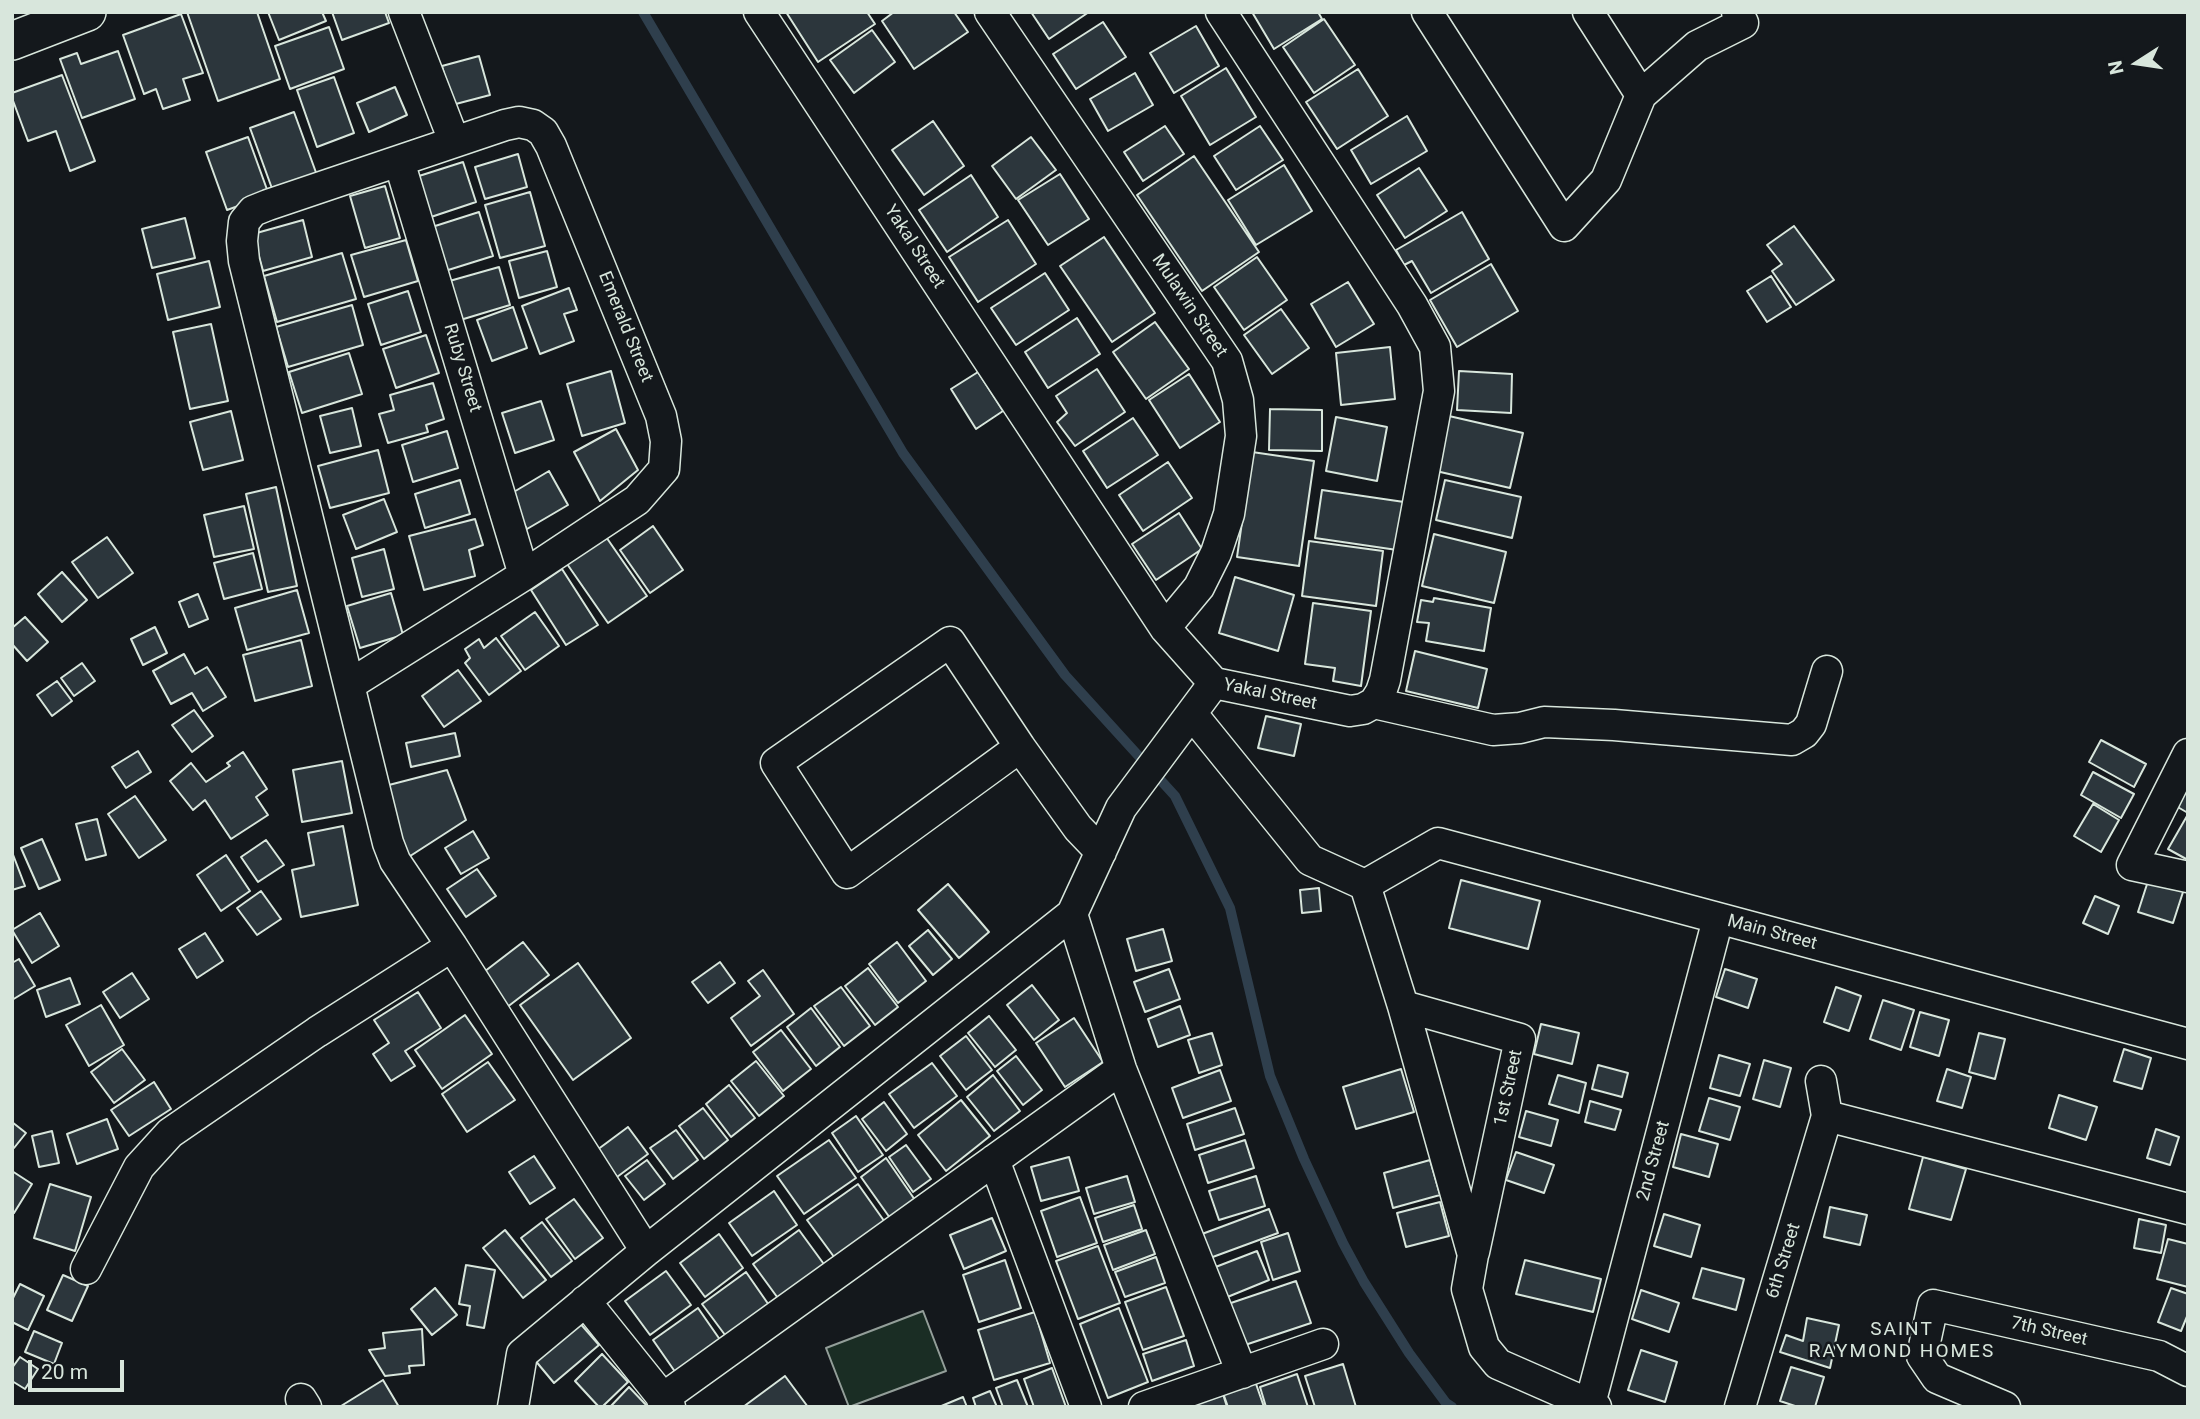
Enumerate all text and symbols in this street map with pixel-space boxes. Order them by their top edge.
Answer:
north arrow [2102,28,2172,98]
text: N [2103,59,2129,76]
street label: Yakal Street [879,201,949,293]
street label: Mulawin Street [1147,250,1231,362]
street label: Emerald Street [593,268,657,386]
street label: Ruby Street [438,321,486,415]
street label: Yakal Street [1221,675,1319,715]
street label: Main Street [1725,911,1819,955]
street label: 1st Street [1490,1048,1528,1128]
street label: 2nd Street [1633,1119,1675,1203]
street label: 6th Street [1762,1221,1806,1301]
street label: 7th Street [2009,1313,2089,1351]
district label: SAINT RAYMOND HOMES [1810,1319,1994,1363]
scale bar [32,1346,128,1390]
text: 20 m [41,1360,88,1384]

